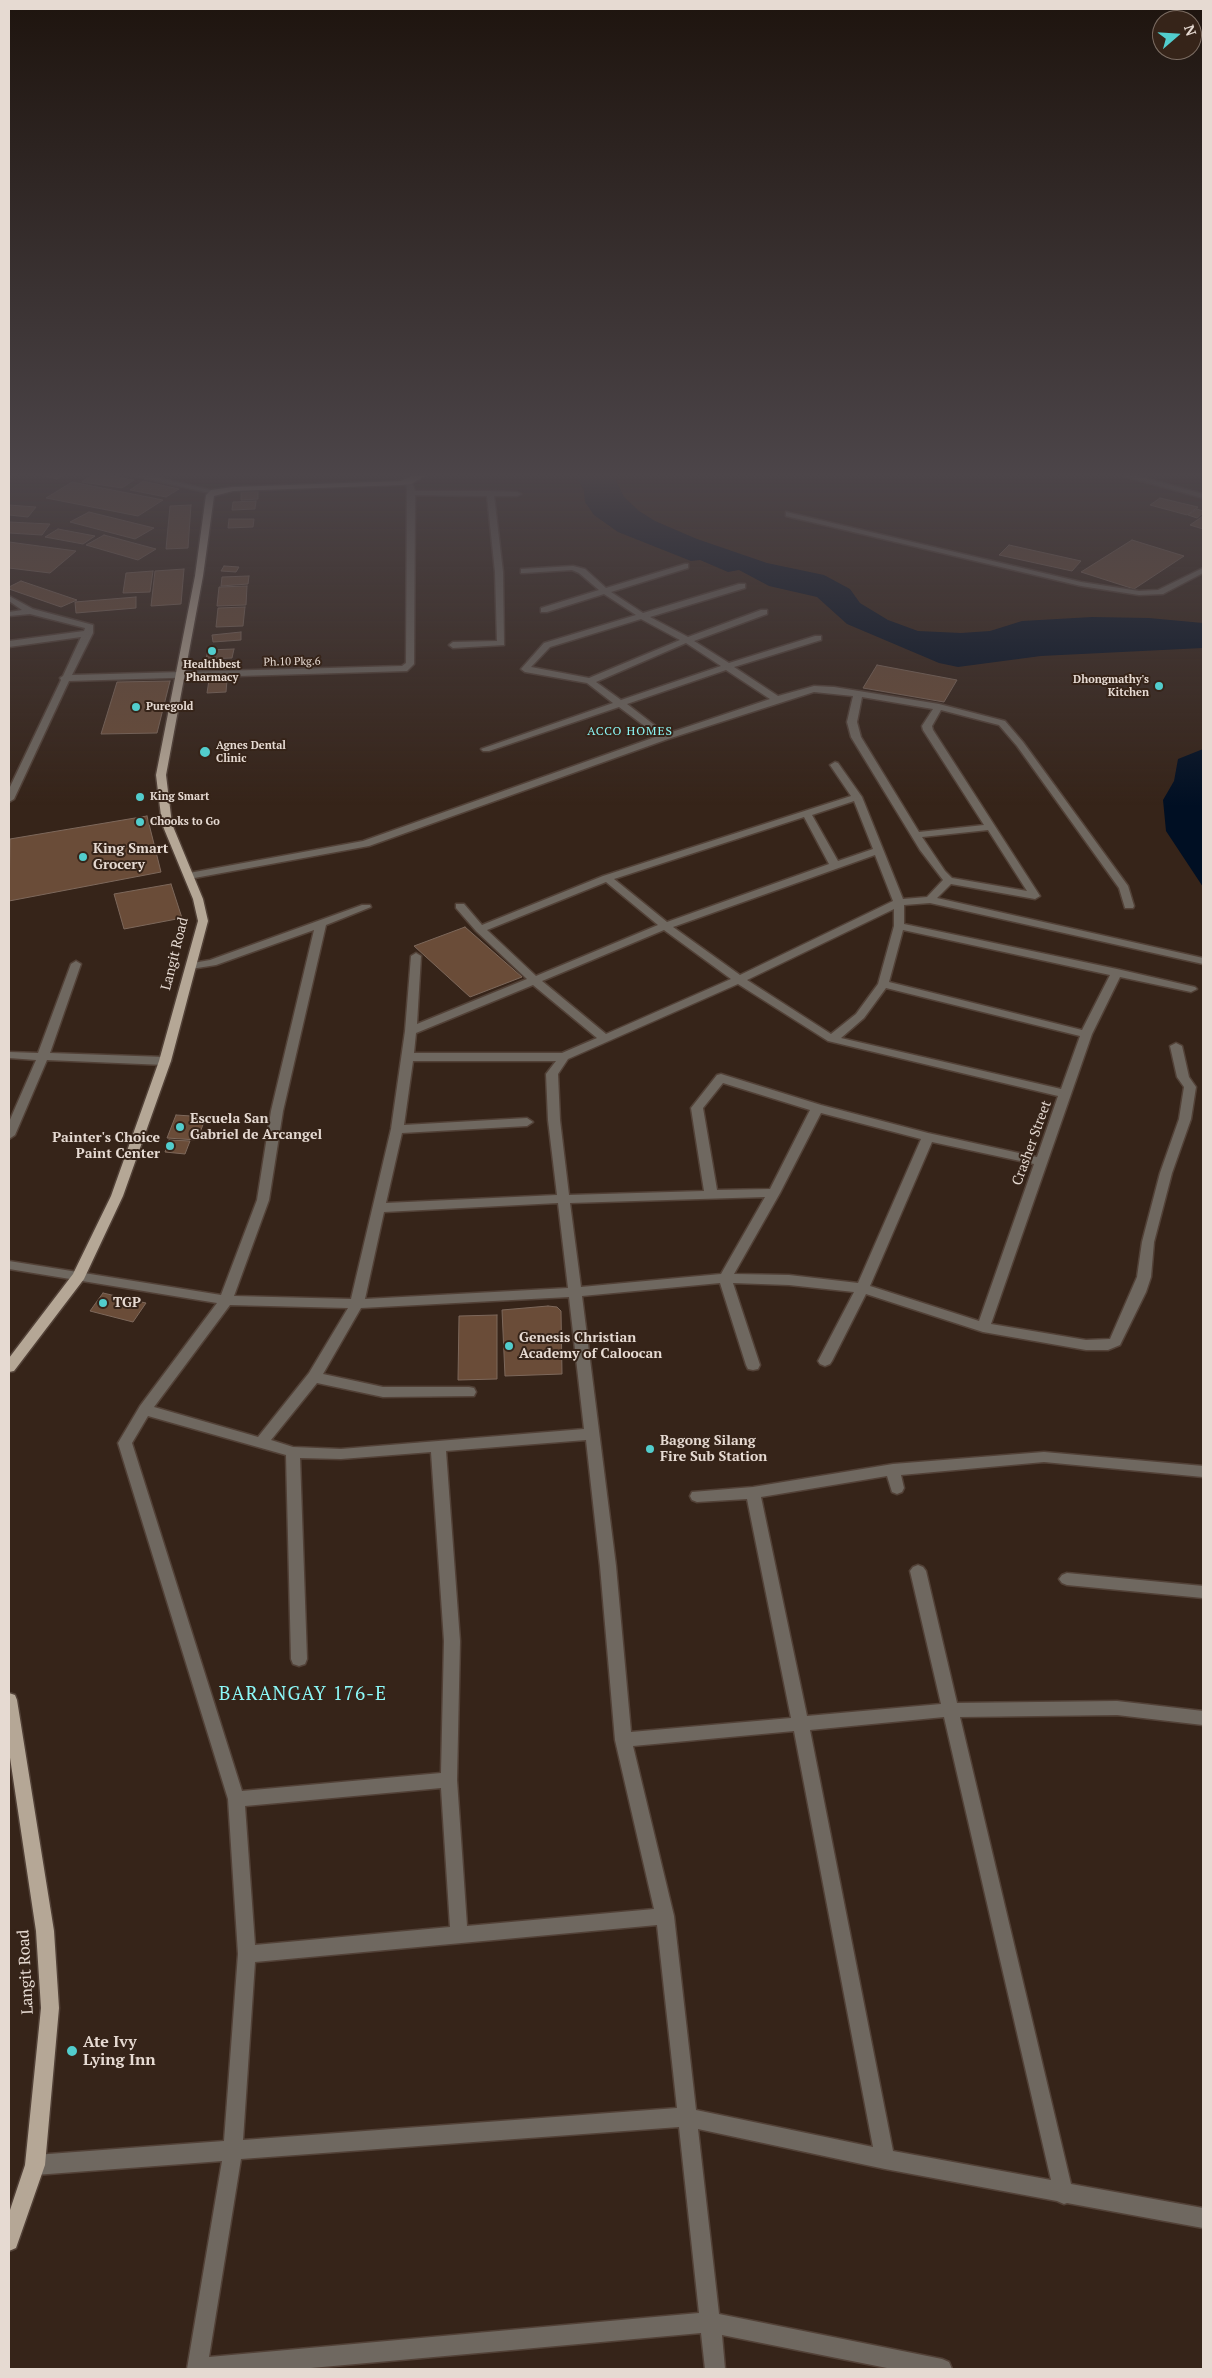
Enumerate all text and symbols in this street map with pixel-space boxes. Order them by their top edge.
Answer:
north arrow [1152,10,1202,60]
text: N [1180,22,1201,38]
marker: Healthbest Pharmacy [206,645,218,657]
street label: Ph.10 Pkg.6 [263,655,321,669]
place label: Healthbest Pharmacy [183,658,241,684]
place label: Dhongmathy's Kitchen [1073,673,1149,699]
marker: Dhongmathy's Kitchen [1153,680,1165,692]
place label: Puregold [146,700,193,714]
marker: Puregold [130,701,142,713]
district label: ACCO HOMES [586,725,674,739]
place label: Agnes Dental Clinic [216,739,286,765]
marker: Agnes Dental Clinic [198,745,212,759]
place label: King Smart [150,790,209,804]
marker: King Smart [134,791,146,803]
place label: Chooks to Go [150,815,220,829]
marker: Chooks to Go [134,816,146,828]
place label: King Smart Grocery [93,841,168,874]
marker: King Smart Grocery [77,851,89,863]
street label: Langit Road [158,916,192,992]
street label: Crasher Street [1009,1098,1055,1188]
place label: Escuela San Gabriel de Arcangel [190,1111,322,1144]
marker: Escuela San Gabriel de Arcangel [174,1121,186,1133]
place label: Painter's Choice Paint Center [52,1130,160,1162]
marker: Painter's Choice Paint Center [164,1140,176,1152]
place label: TGP [113,1295,141,1311]
marker: TGP [97,1297,109,1309]
place label: Genesis Christian Academy of Caloocan [519,1330,662,1362]
marker: Genesis Christian Academy of Caloocan [503,1340,515,1352]
place label: Bagong Silang Fire Sub Station [660,1433,767,1465]
marker: Bagong Silang Fire Sub Station [644,1443,656,1455]
district label: BARANGAY 176-E [217,1684,389,1706]
street label: Langit Road [14,1929,38,2015]
place label: Ate Ivy Lying Inn [83,2032,156,2070]
marker: Ate Ivy Lying Inn [65,2044,79,2058]

